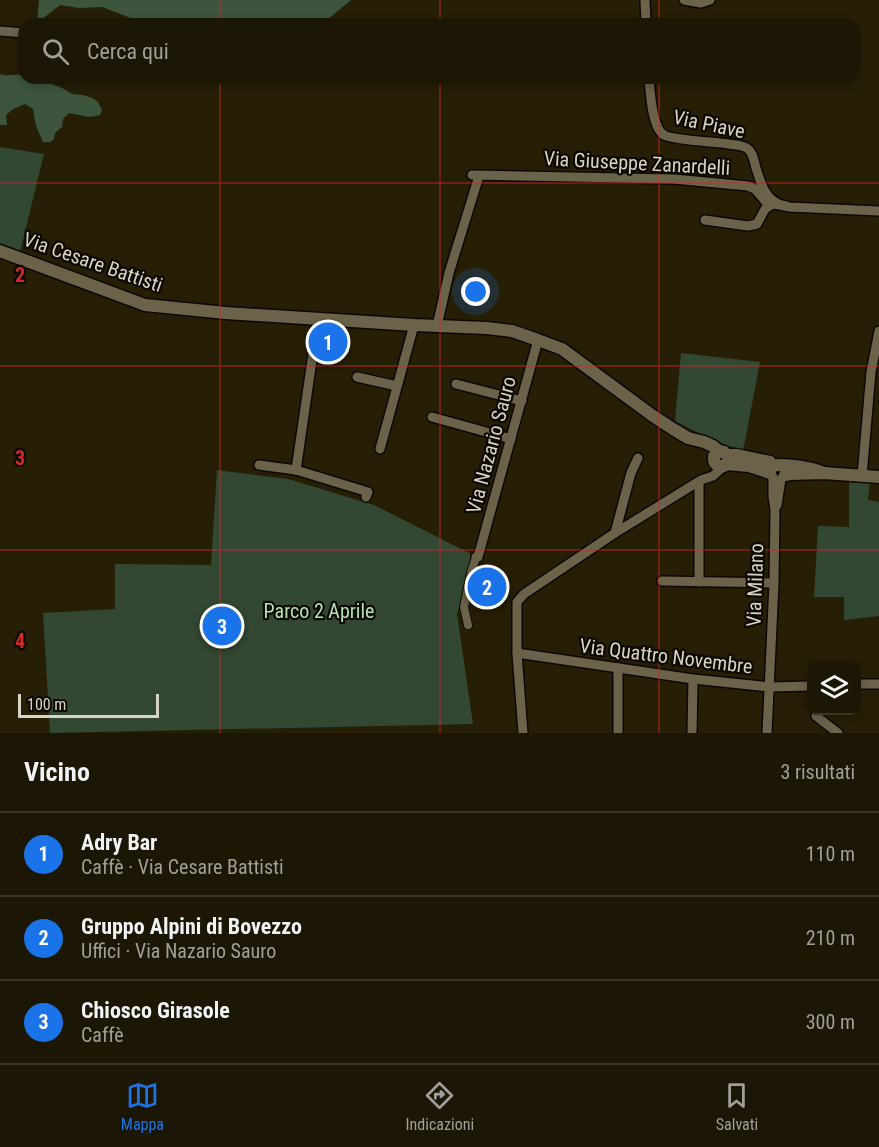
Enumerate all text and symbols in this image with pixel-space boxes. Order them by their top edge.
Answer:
search box [18,18,861,84]
icon: search [39,35,72,68]
text: Cerca qui [87,39,169,64]
street label: Via Piave [671,105,747,143]
street label: Via Giuseppe Zanardelli [543,146,731,180]
street label: Via Cesare Battisti [20,227,166,297]
text: 2 [15,263,25,287]
your location [461,277,490,306]
pin: 1 [308,320,348,364]
street label: Via Nazario Sauro [461,374,521,516]
text: 3 [15,446,25,470]
street label: Via Milano [742,543,768,627]
pin: 2 [468,564,506,610]
park label: Parco 2 Aprile [264,599,374,623]
pin: 3 [202,604,242,648]
text: 4 [15,629,25,653]
street label: Via Quattro Novembre [578,633,754,679]
map controls [807,661,861,715]
button: layers [807,661,861,715]
scale bar [18,691,159,718]
text: 100 m [27,695,66,714]
text: Vicino [24,757,90,787]
text: 3 risultati [780,760,855,784]
text: Adry Bar [81,830,157,855]
text: 1 [38,842,49,866]
text: 110 m [806,842,855,866]
text: Caffè · Via Cesare Battisti [81,855,284,879]
text: Gruppo Alpini di Bovezzo [81,914,302,939]
text: 2 [38,926,49,950]
text: 210 m [806,926,855,950]
text: Uffici · Via Nazario Sauro [81,939,276,963]
text: Chiosco Girasole [81,998,230,1023]
text: 3 [38,1010,49,1034]
text: 300 m [806,1010,855,1034]
text: Caffè [81,1023,124,1047]
tab: Mappa [121,1079,164,1134]
tab: Indicazioni [406,1079,474,1134]
tab: Salvati [716,1079,758,1134]

